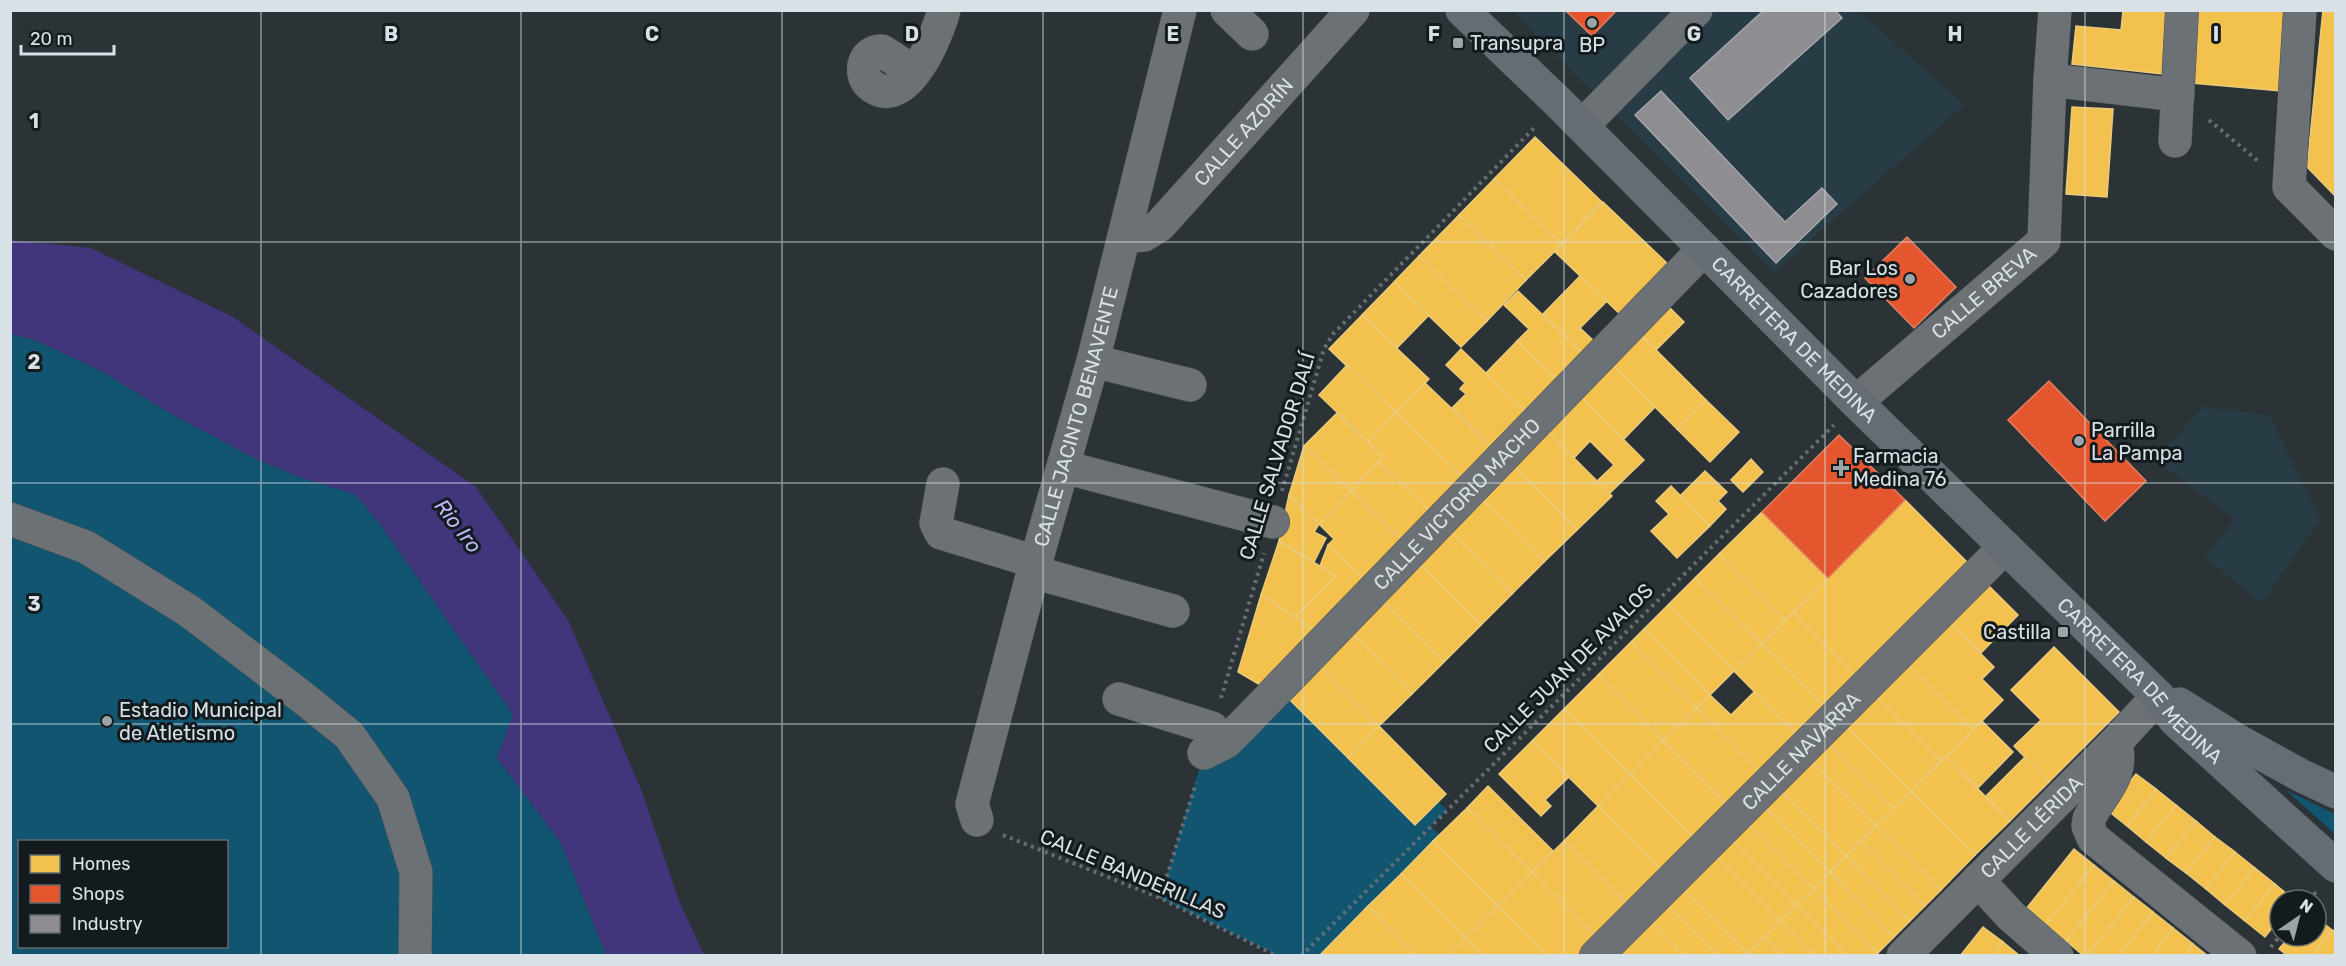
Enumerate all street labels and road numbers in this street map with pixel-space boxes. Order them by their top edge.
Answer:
street label: CALLE AZORÍN [1189,73,1298,191]
street label: CALLE BREVA [1926,241,2041,344]
street label: CARRETERA DE MEDINA [1706,251,1882,428]
street label: CALLE JACINTO BENAVENTE [1029,284,1123,549]
street label: CALLE SALVADOR DALÍ [1234,348,1320,563]
street label: CALLE VICTORIO MACHO [1368,413,1545,595]
street label: CALLE JUAN DE AVALOS [1478,578,1658,758]
street label: CARRETERA DE MEDINA [2052,593,2227,769]
street label: CALLE NAVARRA [1737,687,1865,815]
street label: CALLE LÉRIDA [1975,771,2088,883]
street label: CALLE BANDERILLAS [1037,824,1229,924]

